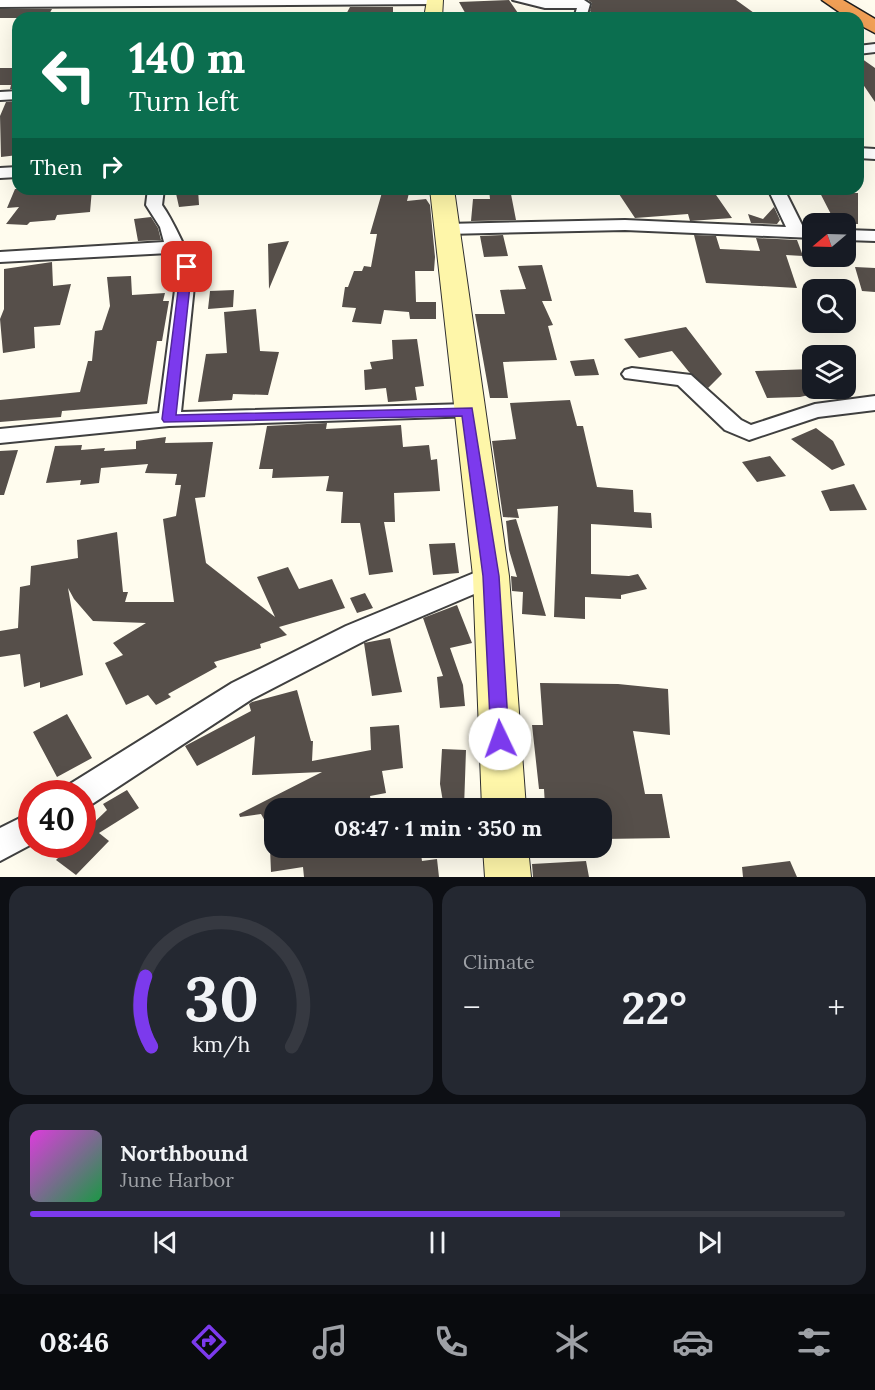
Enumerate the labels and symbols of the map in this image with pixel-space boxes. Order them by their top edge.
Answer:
north arrow [802,213,856,267]
pin [161,241,212,292]
position arrow [468,707,532,771]
speed limit sign: 40 [18,780,96,858]

